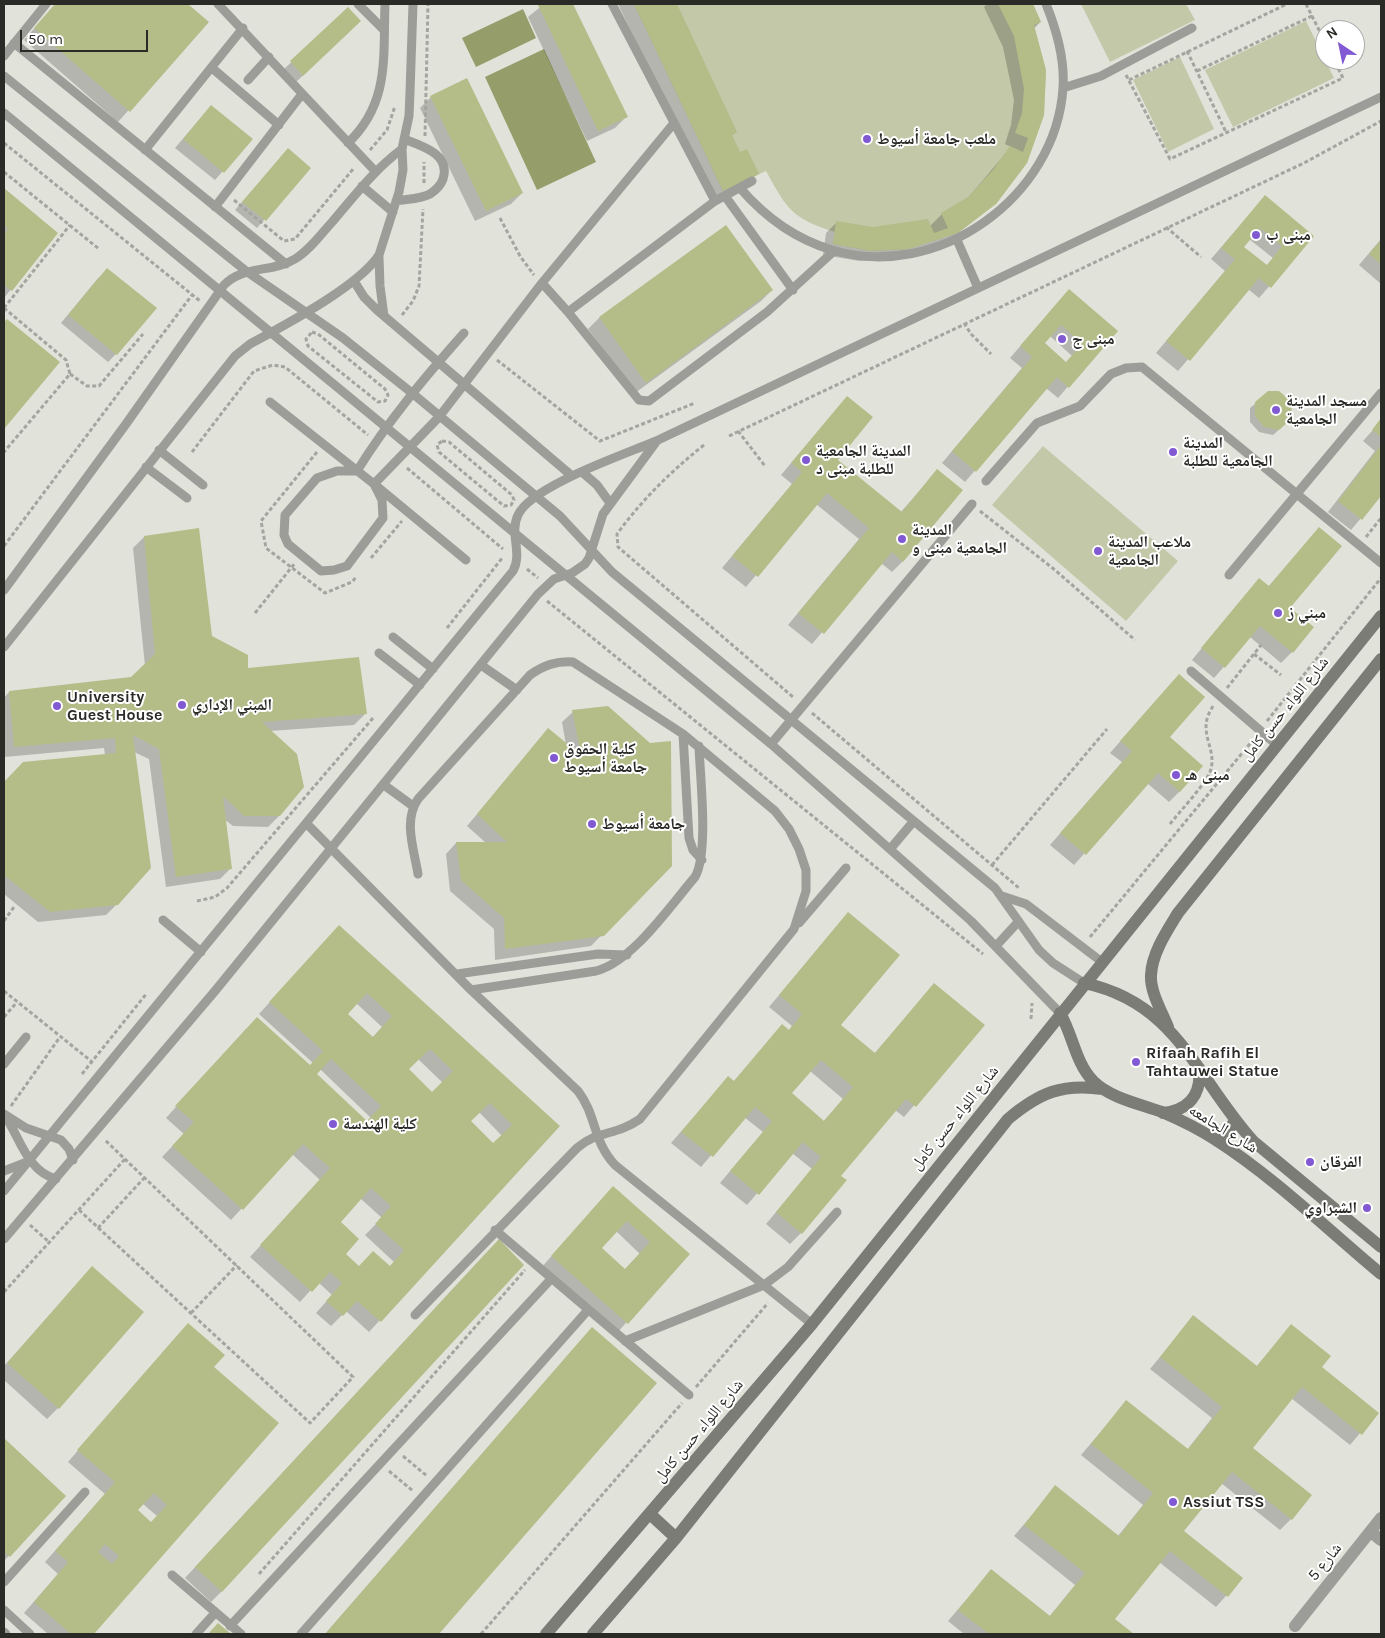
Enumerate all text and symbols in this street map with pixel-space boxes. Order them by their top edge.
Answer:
scale bar [22,20,150,52]
north arrow [1315,20,1365,70]
text: N [1323,23,1341,43]
text: 50 m [28,30,63,48]
place label: ملعب جامعة أسيوط [877,129,996,149]
marker: ملعب جامعة أسيوط [861,133,873,145]
place label: مبنى ب [1266,225,1311,245]
marker: مبنى ب [1250,229,1262,241]
place label: مبنى ج [1072,329,1114,349]
marker: مبنى ج [1056,333,1068,345]
place label: مسجد المدينة الجامعية [1286,391,1367,429]
marker: مسجد المدينة الجامعية [1270,404,1282,416]
place label: المدينة الجامعية للطلبة [1183,433,1273,471]
place label: المدينة الجامعية للطلبة مبنى د [816,441,911,479]
marker: المدينة الجامعية للطلبة [1167,446,1179,458]
marker: المدينة الجامعية للطلبة مبنى د [800,454,812,466]
place label: المدينة الجامعية مبنى و [912,520,1007,558]
place label: ملاعب المدينة الجامعية [1108,532,1191,570]
marker: المدينة الجامعية مبنى و [896,533,908,545]
marker: ملاعب المدينة الجامعية [1092,545,1104,557]
place label: مبني ز [1288,603,1326,623]
marker: مبني ز [1272,607,1284,619]
street label: شارع اللواء حسن كامل [1237,653,1333,765]
place label: University Guest House [67,687,162,725]
place label: المبني الإداري [192,695,272,715]
marker: المبني الإداري [176,699,188,711]
marker: University Guest House [51,700,63,712]
place label: كلية الحقوق جامعة أسيوط [564,739,647,777]
marker: كلية الحقوق جامعة أسيوط [548,752,560,764]
place label: مبنى هـ [1186,765,1230,785]
marker: مبنى هـ [1170,769,1182,781]
place label: جامعة أسيوط [602,814,685,834]
marker: جامعة أسيوط [586,818,598,830]
place label: Rifaah Rafih El Tahtauwei Statue [1146,1043,1279,1081]
marker: Rifaah Rafih El Tahtauwei Statue [1130,1056,1142,1068]
street label: شارع اللواء حسن كامل [907,1062,1003,1174]
street label: شارع الجامعه [1185,1100,1261,1158]
place label: كلية الهندسة [343,1114,417,1134]
marker: كلية الهندسة [327,1118,339,1130]
place label: الفرقان [1320,1152,1362,1172]
marker: الفرقان [1304,1156,1316,1168]
place label: الشبراوي [1304,1198,1357,1218]
marker: الشبراوي [1361,1202,1373,1214]
street label: شارع اللواء حسن كامل [650,1375,748,1487]
place label: Assiut TSS [1183,1492,1264,1512]
marker: Assiut TSS [1167,1496,1179,1508]
street label: شارع 5 [1304,1539,1346,1585]

